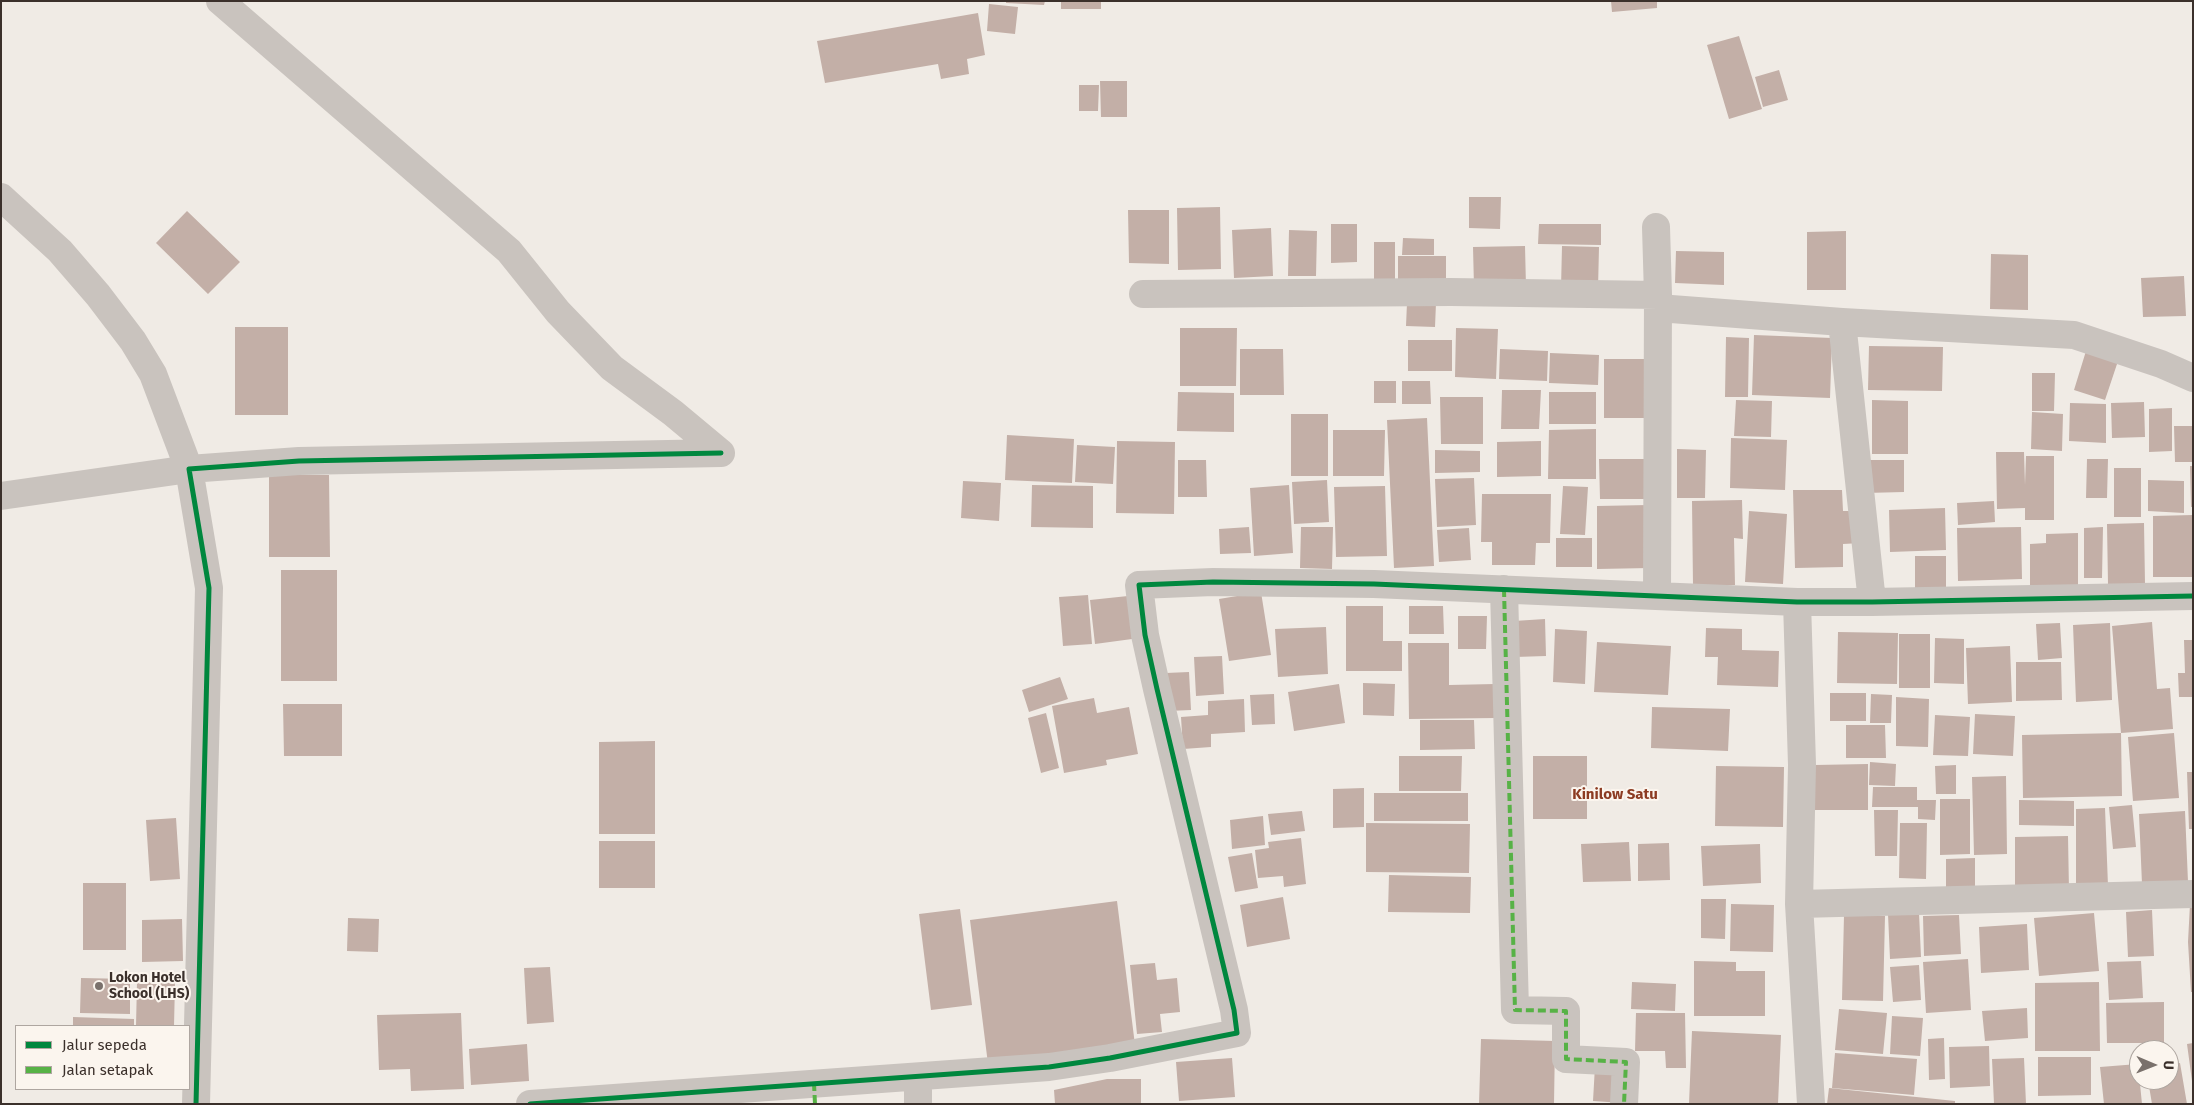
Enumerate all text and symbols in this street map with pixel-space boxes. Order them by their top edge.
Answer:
district label: Kinilow Satu [1572,786,1658,804]
place label: Lokon Hotel School (LHS) [109,970,189,1002]
marker: Lokon Hotel School (LHS) [93,980,105,992]
legend [15,1025,190,1090]
text: Jalur sepeda [62,1036,147,1054]
north arrow [2129,1040,2179,1090]
text: Jalan setapak [62,1061,153,1079]
text: U [2160,1061,2177,1070]

